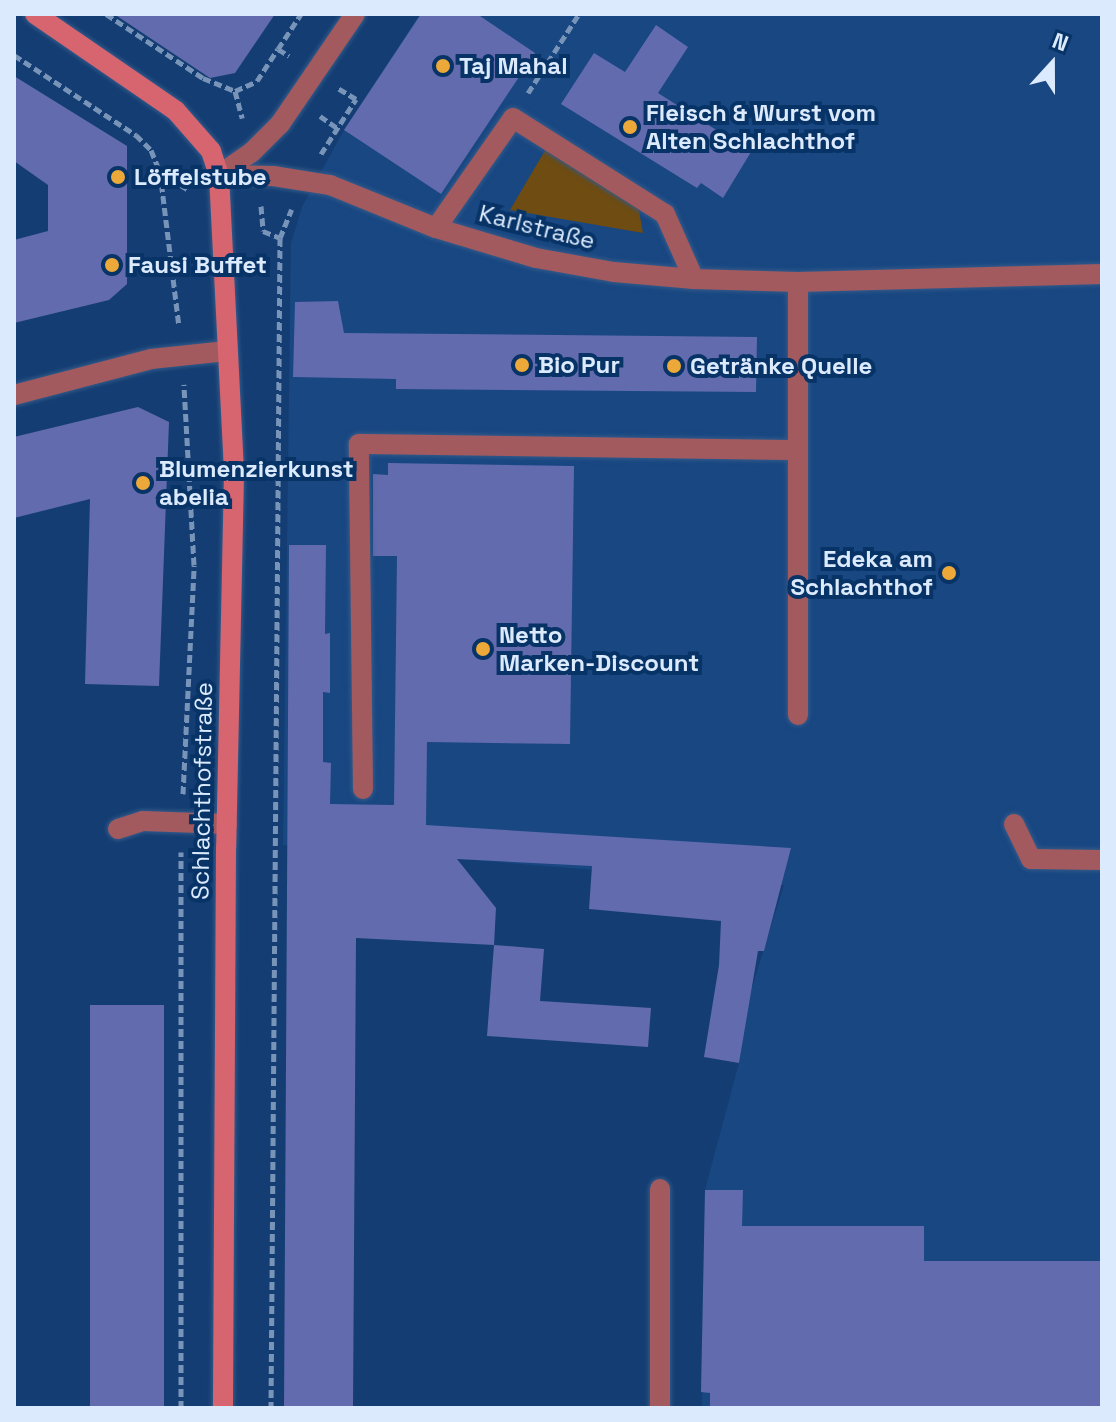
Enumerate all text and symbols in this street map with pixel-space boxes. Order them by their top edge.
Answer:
north arrow [1012,24,1092,104]
text: N [1049,26,1073,57]
place label: Taj Mahal [459,52,568,80]
marker: Taj Mahal [434,57,452,75]
place label: Fleisch & Wurst vom Alten Schlachthof [646,99,876,155]
marker: Fleisch & Wurst vom Alten Schlachthof [621,118,639,136]
place label: Löffelstube [134,163,267,191]
marker: Löffelstube [109,168,127,186]
street label: Karlstraße [476,199,598,255]
place label: Fausi Buffet [128,251,267,279]
marker: Fausi Buffet [103,256,121,274]
place label: Bio Pur [538,351,620,379]
place label: Getränke Quelle [690,352,872,380]
marker: Bio Pur [513,356,531,374]
marker: Getränke Quelle [665,357,683,375]
place label: Blumenzierkunst abelia [159,455,354,511]
marker: Blumenzierkunst abelia [134,474,152,492]
place label: Edeka am Schlachthof [791,545,933,601]
marker: Edeka am Schlachthof [940,564,958,582]
place label: Netto Marken-Discount [499,621,699,677]
marker: Netto Marken-Discount [474,640,492,658]
street label: Schlachthofstraße [186,682,218,900]

